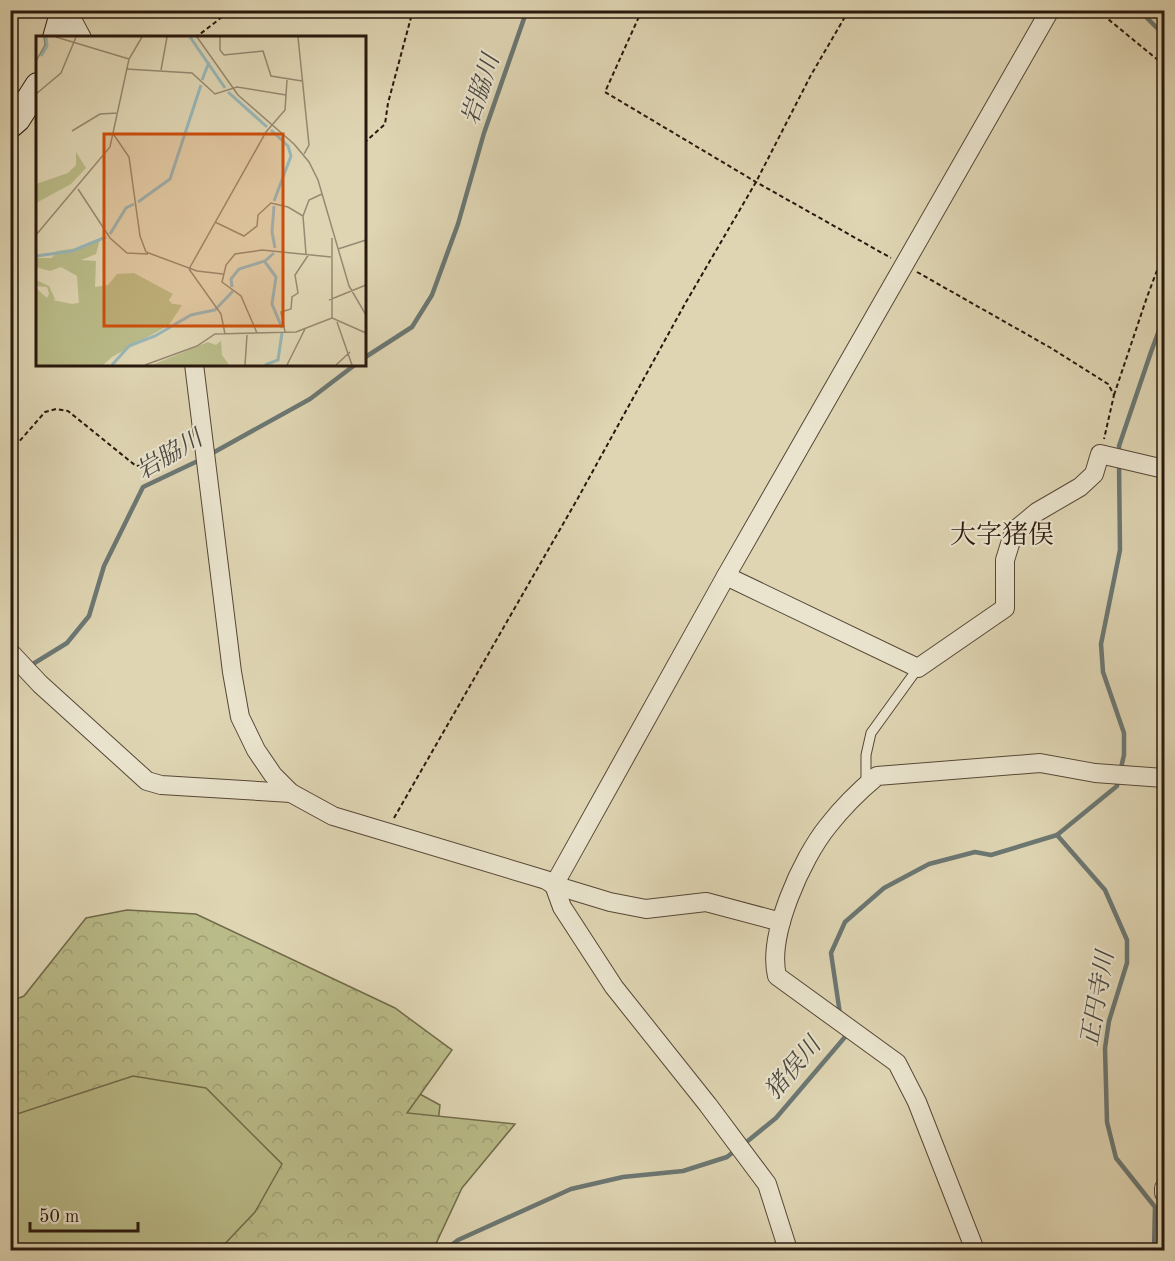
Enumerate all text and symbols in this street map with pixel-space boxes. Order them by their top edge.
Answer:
inset map [36,36,366,366]
water label: 岩脇川 [457,48,505,128]
water label: 岩脇川 [131,423,210,485]
district label: 大字猪俣 [950,521,1054,549]
water label: 正円寺川 [1076,946,1120,1048]
water label: 猪俣川 [759,1029,828,1104]
scale bar [30,1195,138,1233]
text: 50 m [39,1208,79,1226]

